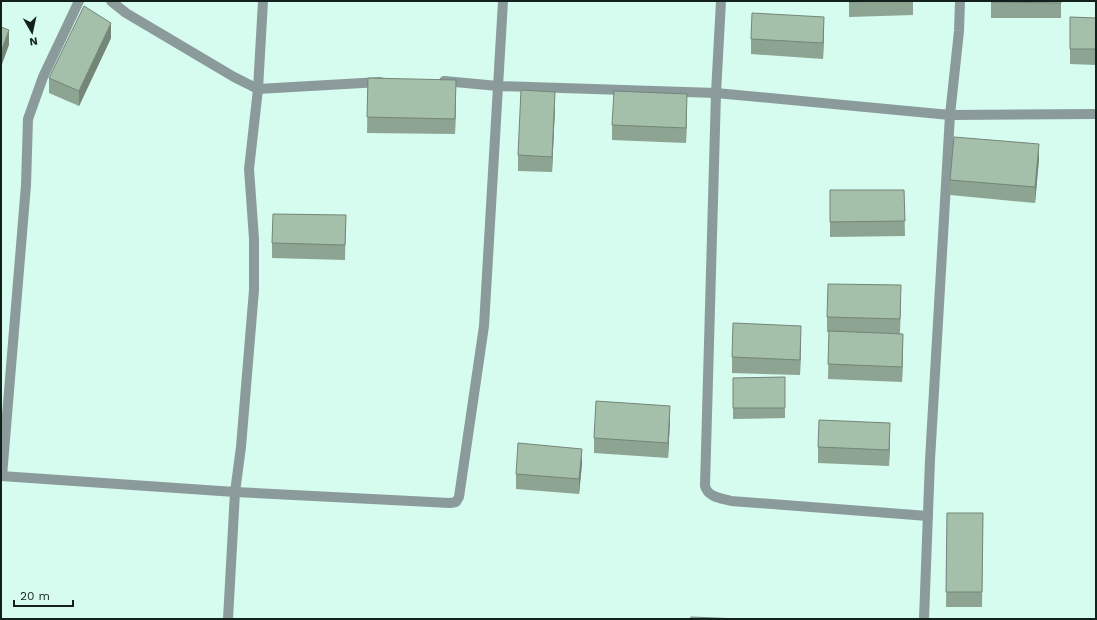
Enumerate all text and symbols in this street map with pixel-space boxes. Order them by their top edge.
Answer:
north arrow [12,12,52,52]
text: N [28,34,39,48]
scale bar [14,582,73,608]
text: 20 m [20,589,50,603]

